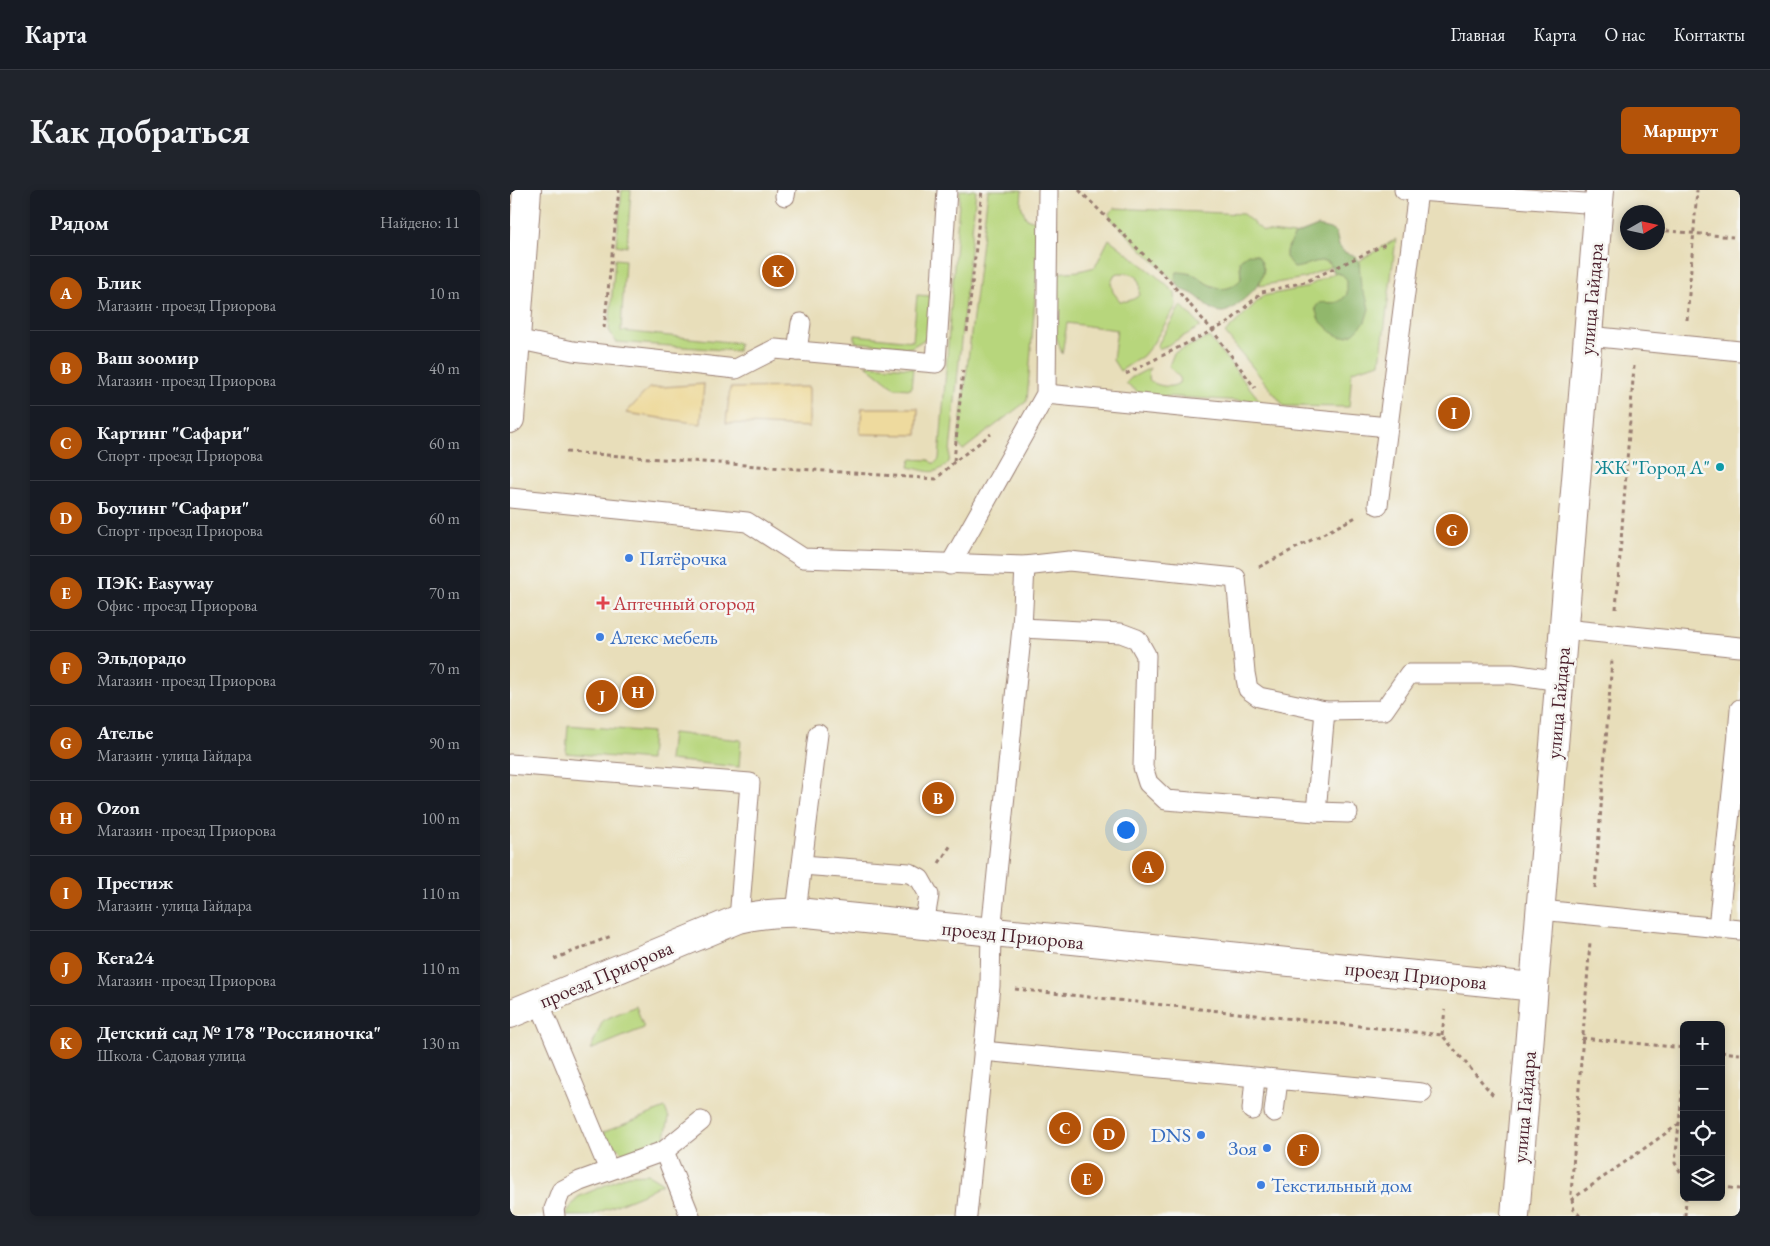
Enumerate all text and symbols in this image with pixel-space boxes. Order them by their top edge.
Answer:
text: Карта [25,19,87,50]
text: Главная [1451,23,1505,46]
text: Карта [1533,23,1576,46]
text: О нас [1604,23,1646,46]
text: Контакты [1674,23,1745,46]
button: Маршрут [1621,107,1740,154]
text: Как добраться [30,108,250,153]
north arrow [1620,205,1665,250]
text: Рядом [50,209,109,236]
text: Найдено: 11 [380,212,460,233]
street label: улица Гайдара [1573,242,1609,356]
pin: K [762,252,794,290]
text: Блик [97,270,141,295]
text: A [60,283,72,304]
text: 10 m [429,283,460,304]
text: Магазин · проезд Приорова [97,295,276,316]
text: Ваш зоомир [97,345,199,370]
text: B [61,358,71,379]
text: 40 m [429,358,460,379]
text: Магазин · проезд Приорова [97,370,276,391]
pin: I [1438,394,1470,432]
text: Картинг "Сафари" [97,420,250,445]
text: C [60,433,72,454]
text: 60 m [429,433,460,454]
text: Спорт · проезд Приорова [97,445,263,466]
place label: ЖК "Город А" [1594,454,1710,480]
marker: ЖК "Город А" [1714,461,1726,473]
text: Боулинг "Сафари" [97,495,249,520]
text: D [60,508,72,529]
text: 60 m [429,508,460,529]
pin: G [1436,511,1468,549]
text: Спорт · проезд Приорова [97,520,263,541]
place label: Пятёрочка [639,545,727,571]
marker: Пятёрочка [623,552,635,564]
text: ПЭК: Easyway [97,570,214,595]
text: E [61,583,71,604]
text: 70 m [429,583,460,604]
place label: Аптечный огород [612,590,755,616]
text: Офис · проезд Приорова [97,595,257,616]
marker: Аптечный огород [597,597,609,609]
place label: Алекс мебель [609,624,718,650]
marker: Алекс мебель [594,631,606,643]
text: Эльдорадо [97,645,186,670]
street label: улица Гайдара [1540,646,1576,760]
text: F [62,658,70,679]
text: 70 m [429,658,460,679]
text: Магазин · проезд Приорова [97,670,276,691]
pin: H [622,673,654,711]
pin: J [586,677,618,715]
text: Ателье [97,720,153,745]
text: G [60,733,72,754]
text: 90 m [429,733,460,754]
text: Магазин · улица Гайдара [97,745,252,766]
pin: B [922,779,954,817]
text: Ozon [97,795,140,820]
text: H [60,808,72,829]
text: 100 m [421,808,460,829]
your location [1113,817,1139,843]
text: Магазин · проезд Приорова [97,820,276,841]
pin: A [1132,848,1164,886]
text: Престиж [97,870,173,895]
text: I [63,883,69,904]
text: 110 m [421,883,460,904]
text: Магазин · улица Гайдара [97,895,252,916]
street label: проезд Приорова [941,915,1085,955]
street label: проезд Приорова [535,934,677,1014]
text: Кега24 [97,945,154,970]
street label: проезд Приорова [1344,955,1488,995]
text: J [63,958,69,979]
text: 110 m [421,958,460,979]
text: Магазин · проезд Приорова [97,970,276,991]
text: Детский сад № 178 "Россияночка" [97,1020,381,1045]
map controls [1680,1021,1725,1201]
button: + [1680,1021,1725,1066]
text: K [60,1033,72,1054]
text: 130 m [421,1033,460,1054]
text: Школа · Садовая улица [97,1045,246,1066]
street label: улица Гайдара [1506,1050,1542,1164]
button: − [1680,1066,1725,1111]
pin: C [1049,1109,1081,1147]
button: locate [1680,1111,1725,1156]
pin: D [1093,1115,1125,1153]
place label: DNS [1151,1122,1191,1148]
marker: DNS [1195,1129,1207,1141]
pin: F [1287,1131,1319,1169]
place label: Зоя [1228,1135,1257,1161]
marker: Зоя [1261,1142,1273,1154]
button: layers [1680,1156,1725,1201]
pin: E [1071,1160,1103,1198]
place label: Текстильный дом [1271,1172,1413,1198]
marker: Текстильный дом [1255,1179,1267,1191]

